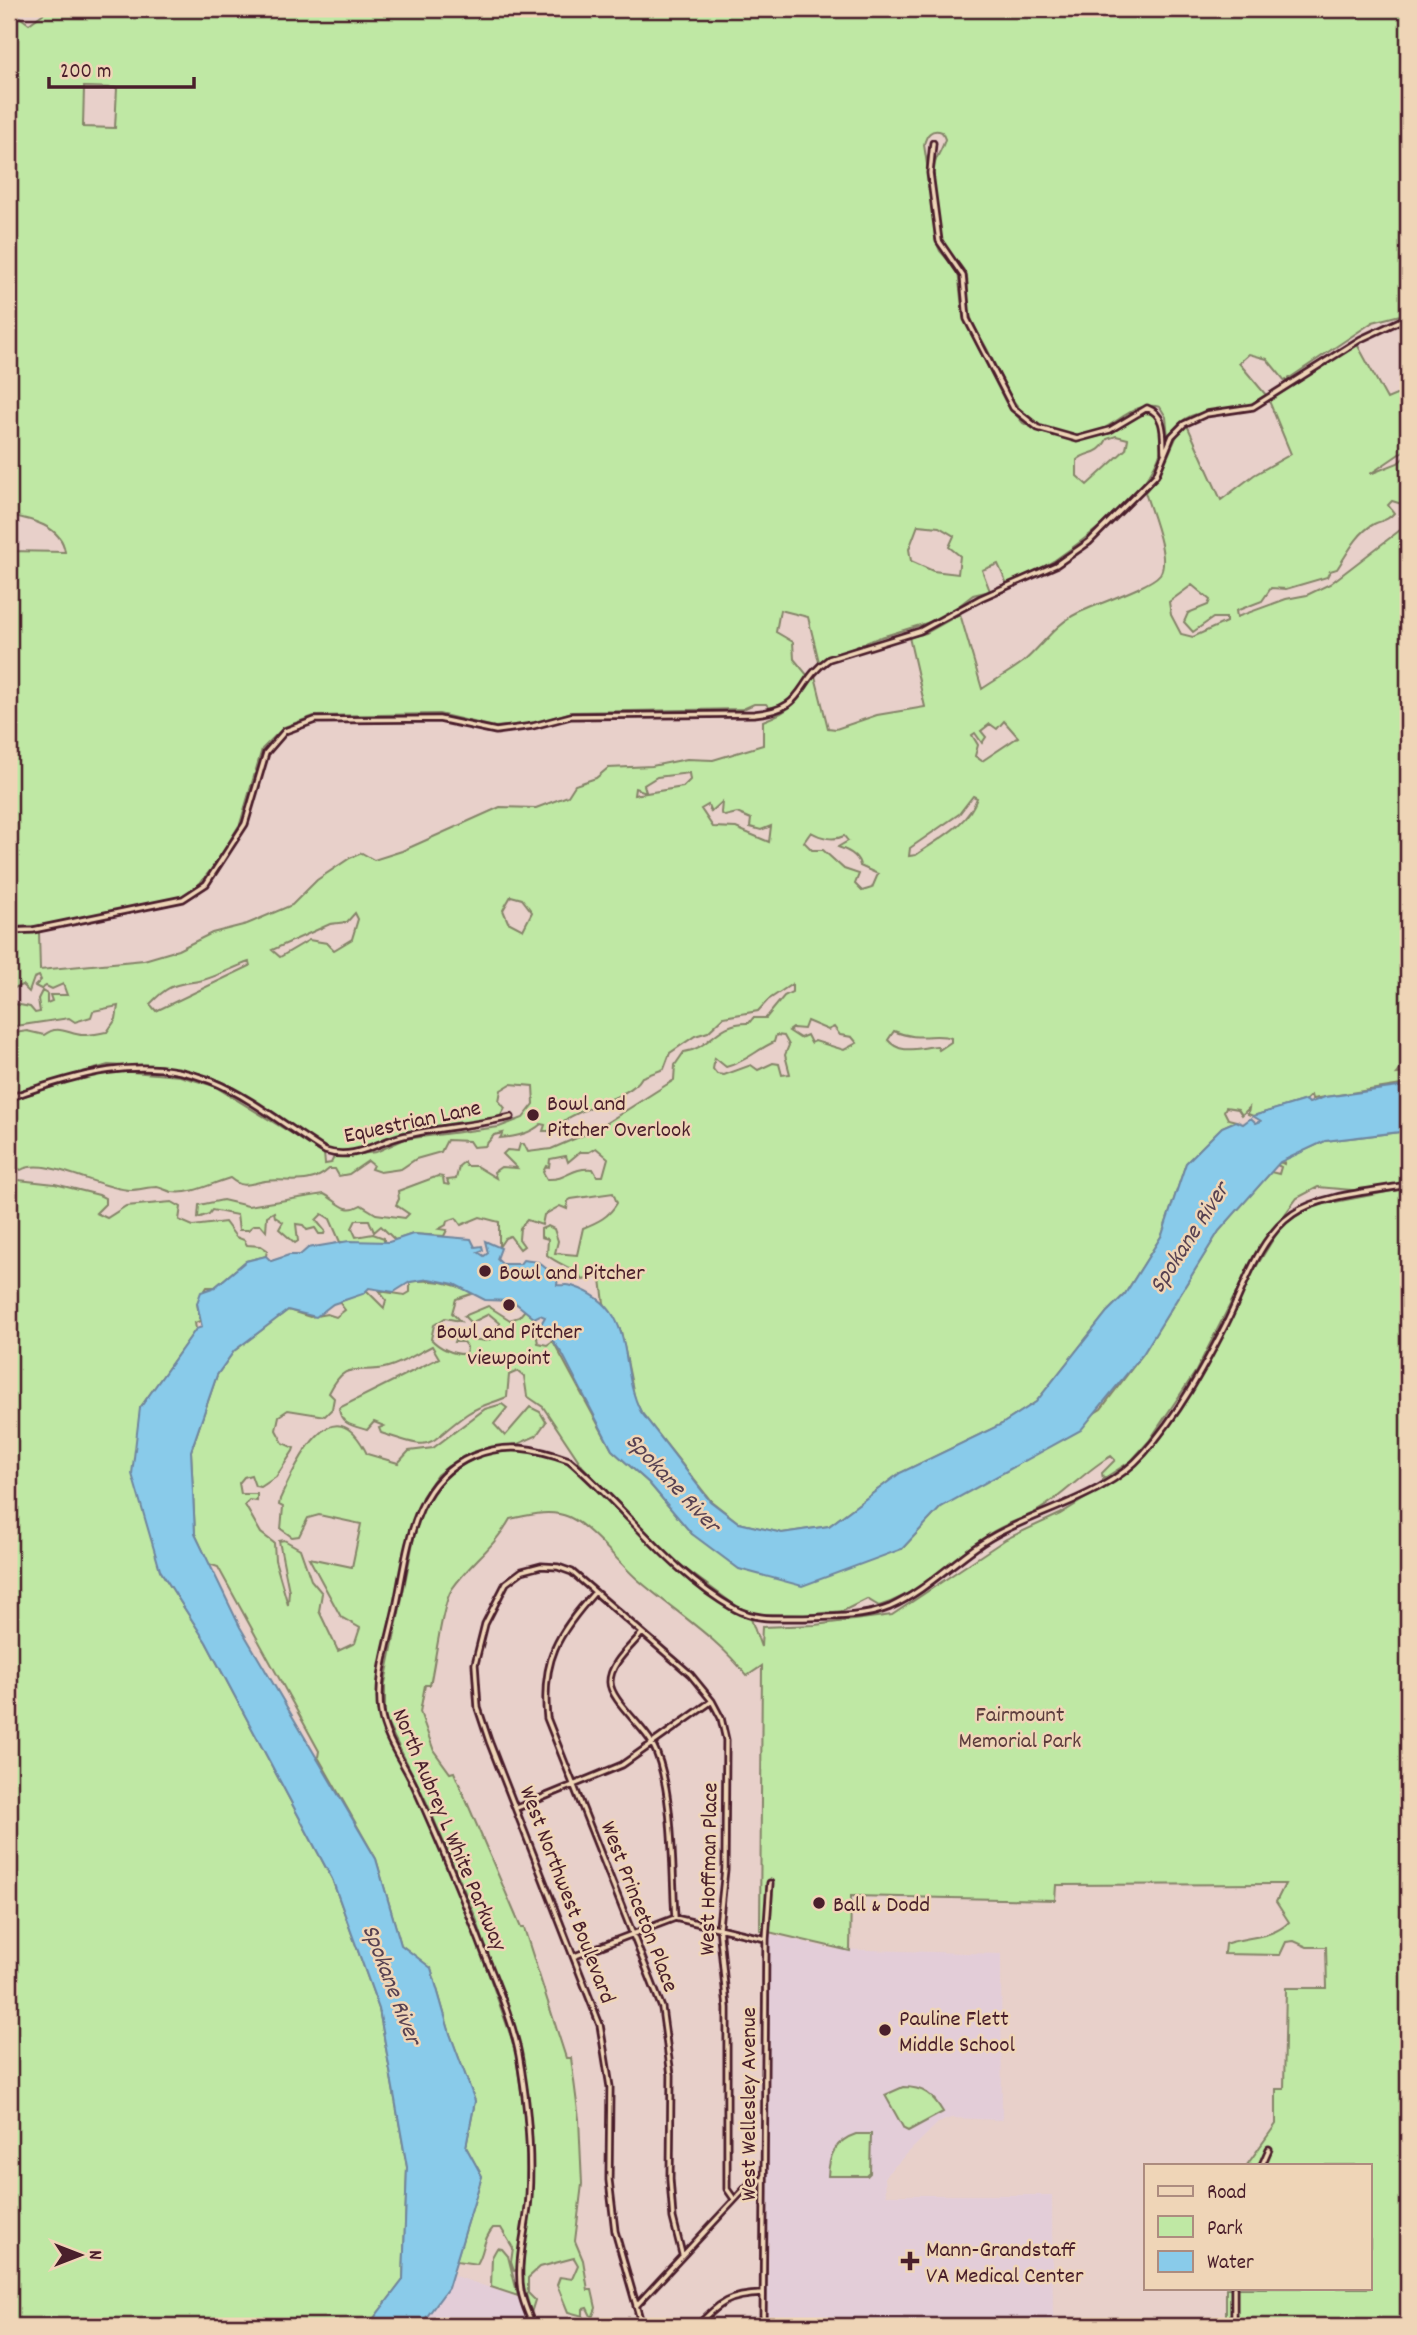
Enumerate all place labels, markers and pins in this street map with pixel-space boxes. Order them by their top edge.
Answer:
place label: Bowl and Pitcher Overlook [547,1089,691,1148]
marker: Bowl and Pitcher Overlook [525,1107,541,1123]
place label: Bowl and Pitcher [499,1258,645,1291]
marker: Bowl and Pitcher [477,1263,493,1279]
marker: Bowl and Pitcher viewpoint [501,1297,517,1313]
place label: Bowl and Pitcher viewpoint [436,1317,582,1376]
place label: Ball & Dodd [833,1890,930,1923]
marker: Ball & Dodd [811,1895,827,1911]
place label: Pauline Flett Middle School [899,2004,1016,2063]
marker: Pauline Flett Middle School [877,2022,893,2038]
place label: Mann-Grandstaff VA Medical Center [926,2235,1084,2294]
marker: Mann-Grandstaff VA Medical Center [900,2251,920,2271]

